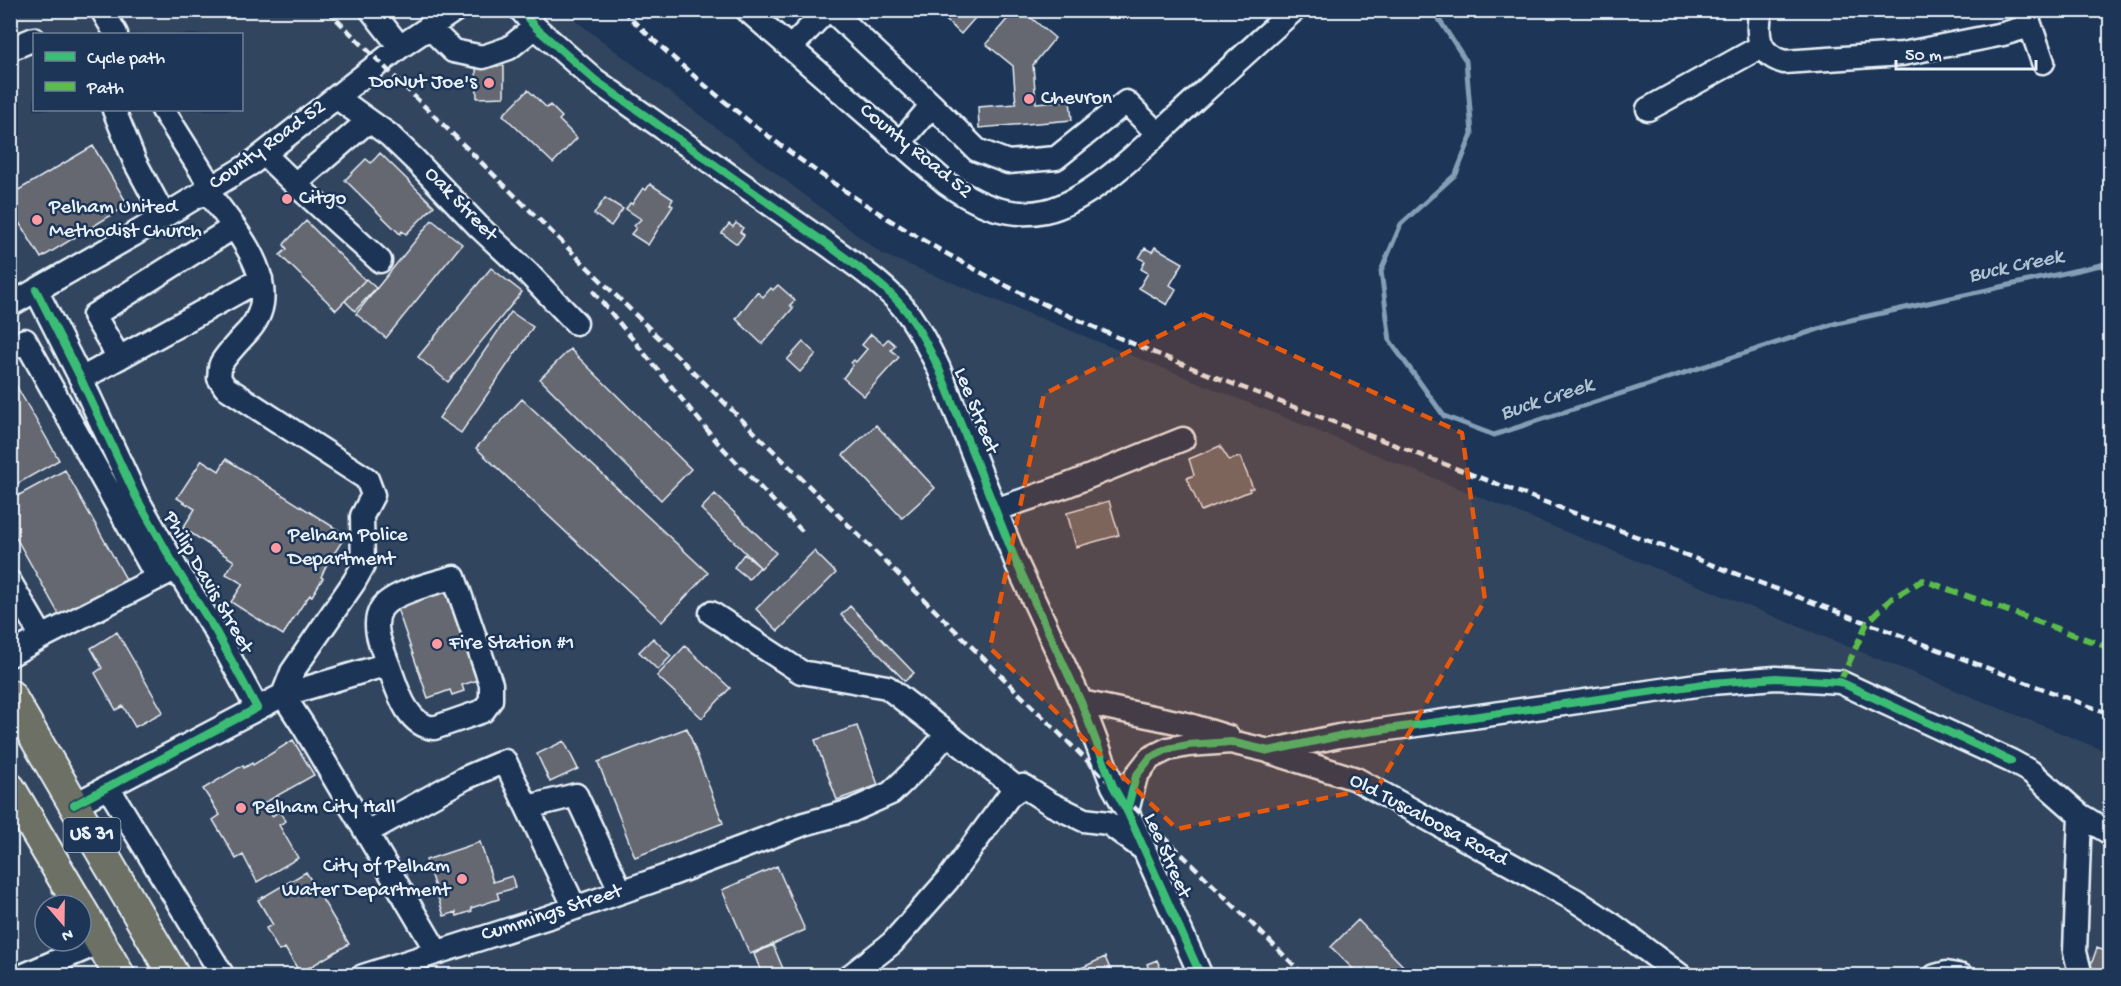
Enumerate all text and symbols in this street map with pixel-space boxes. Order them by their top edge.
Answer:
legend [33,33,243,111]
scale bar [1896,33,2036,71]
text: 50 m [1905,46,1942,67]
text: Cycle path [87,49,165,70]
place label: DoNut Joe's [367,71,478,96]
marker: DoNut Joe's [482,76,496,90]
text: Path [86,79,124,100]
place label: Chevron [1041,87,1112,112]
marker: Chevron [1022,92,1036,106]
street label: County Road 52 [205,95,331,197]
street label: County Road 52 [853,99,977,205]
street label: Oak Street [418,162,504,249]
place label: Citgo [299,187,346,212]
marker: Citgo [280,192,294,206]
place label: Pelham United Methodist Church [48,196,202,245]
marker: Pelham United Methodist Church [30,213,44,227]
water label: Buck Creek [1966,244,2068,290]
street label: Lee Street [946,364,1004,460]
water label: Buck Creek [1497,372,1599,427]
street label: Philip Davis Street [156,507,259,661]
place label: Pelham Police Department [286,524,409,573]
marker: Pelham Police Department [269,541,283,555]
place label: Fire Station #1 [448,632,575,657]
marker: Fire Station #1 [430,637,444,651]
street label: Old Tuscaloosa Road [1345,769,1513,874]
place label: Pelham City Hall [252,796,396,821]
marker: Pelham City Hall [234,801,248,815]
street label: Lee Street [1136,810,1197,905]
road number: US 31 [64,818,121,852]
place label: City of Pelham Water Department [282,855,452,904]
marker: City of Pelham Water Department [455,872,469,886]
street label: Cummings Street [479,879,628,948]
north arrow [33,893,93,953]
text: N [58,923,75,945]

